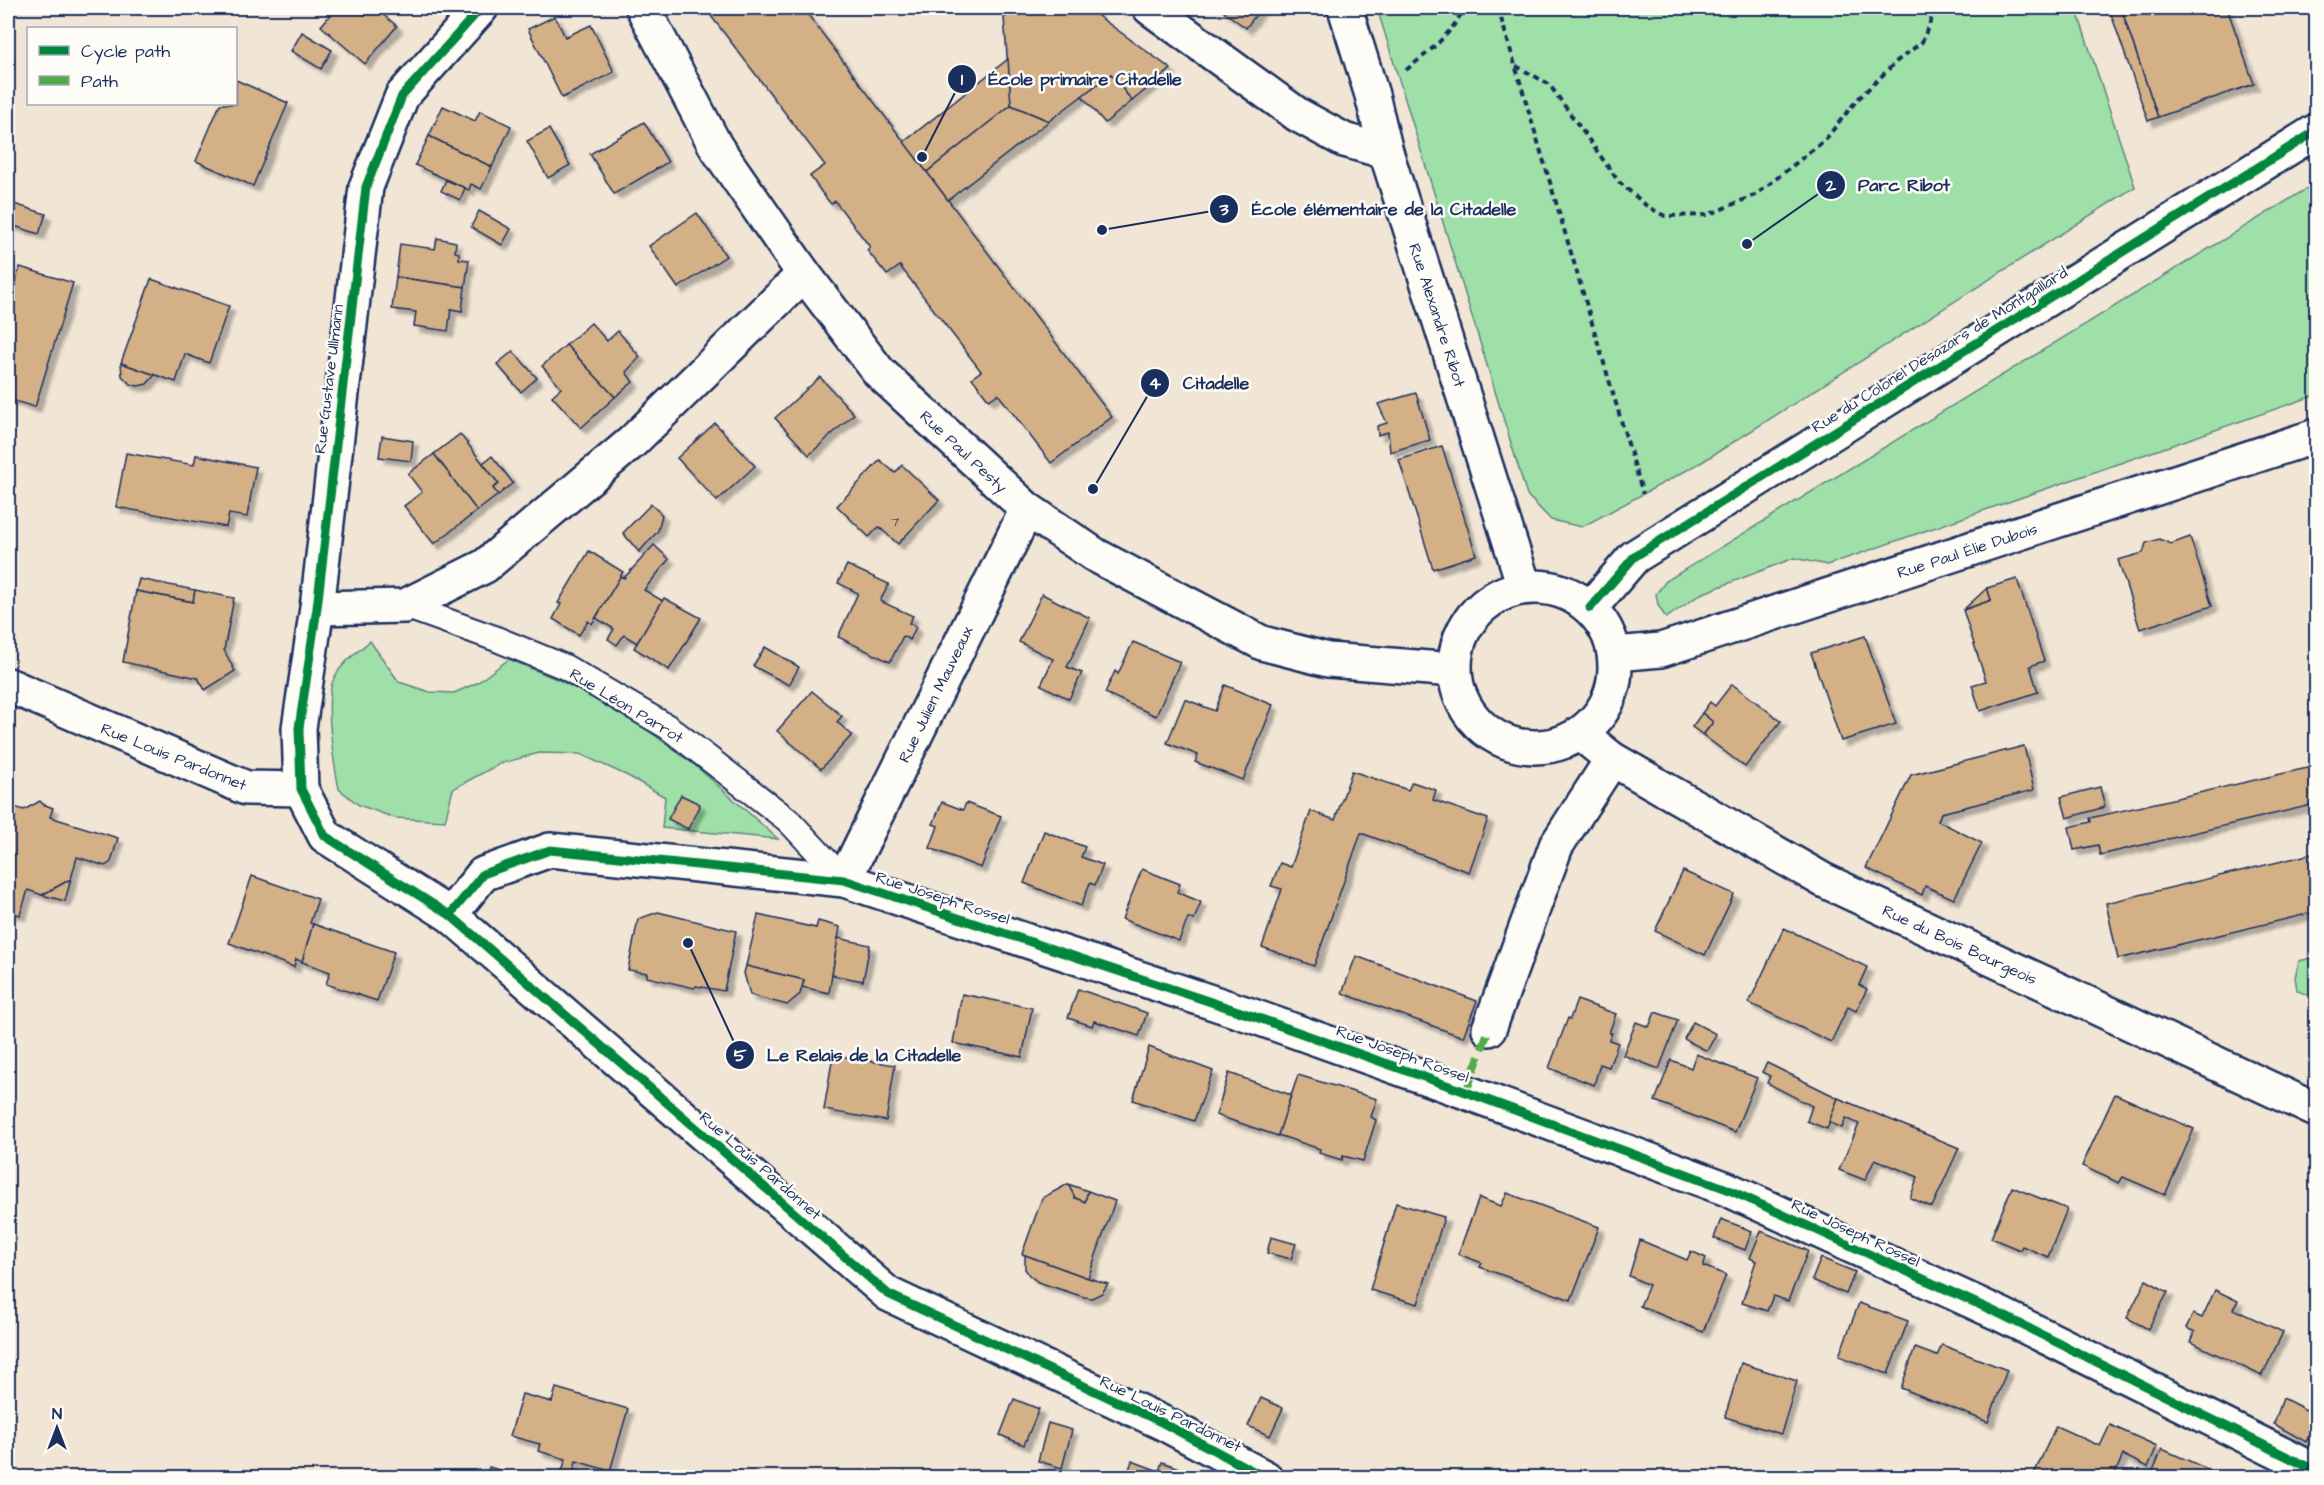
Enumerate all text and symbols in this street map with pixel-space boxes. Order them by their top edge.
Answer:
legend [27,27,237,105]
text: Cycle path [81,39,170,65]
callout: École primaire Citadelle [947,61,1194,97]
text: 1 [961,67,964,92]
text: École primaire Citadelle [988,67,1182,92]
text: Path [81,69,118,94]
callout: Parc Ribot [1816,167,1962,203]
text: 2 [1825,173,1837,198]
text: Parc Ribot [1858,173,1951,198]
callout: École élémentaire de la Citadelle [1209,191,1528,227]
text: 3 [1218,197,1229,222]
text: École élémentaire de la Citadelle [1252,197,1517,222]
street label: Rue Alexandre Ribot [1403,241,1471,391]
street label: Rue du Colonel Desazars de Montgaillard [1807,261,2072,439]
street label: Rue Gustave Ullmann [309,303,349,455]
callout: Citadelle [1140,365,1261,401]
text: 4 [1149,371,1162,396]
text: Citadelle [1183,371,1249,396]
street label: Rue Paul Pesty [914,405,1012,499]
house number: 7 [891,512,900,532]
street label: Rue Paul Élie Dubois [1894,518,2040,584]
street label: Rue Julien Mauveaux [893,622,979,766]
street label: Rue Léon Parrot [565,663,688,749]
street label: Rue Louis Pardonnet [98,718,250,796]
street label: Rue Joseph Rossel [873,866,1012,930]
street label: Rue du Bois Bourgeois [1878,899,2040,991]
street label: Rue Joseph Rossel [1333,1020,1472,1088]
callout: Le Relais de la Citadelle [725,1037,974,1073]
text: 5 [734,1043,747,1068]
text: Le Relais de la Citadelle [767,1043,962,1068]
street label: Rue Louis Pardonnet [695,1107,827,1225]
street label: Rue Joseph Rossel [1788,1193,1923,1272]
street label: Rue Louis Pardonnet [1096,1370,1246,1458]
north arrow [27,1398,87,1458]
text: N [52,1403,62,1425]

